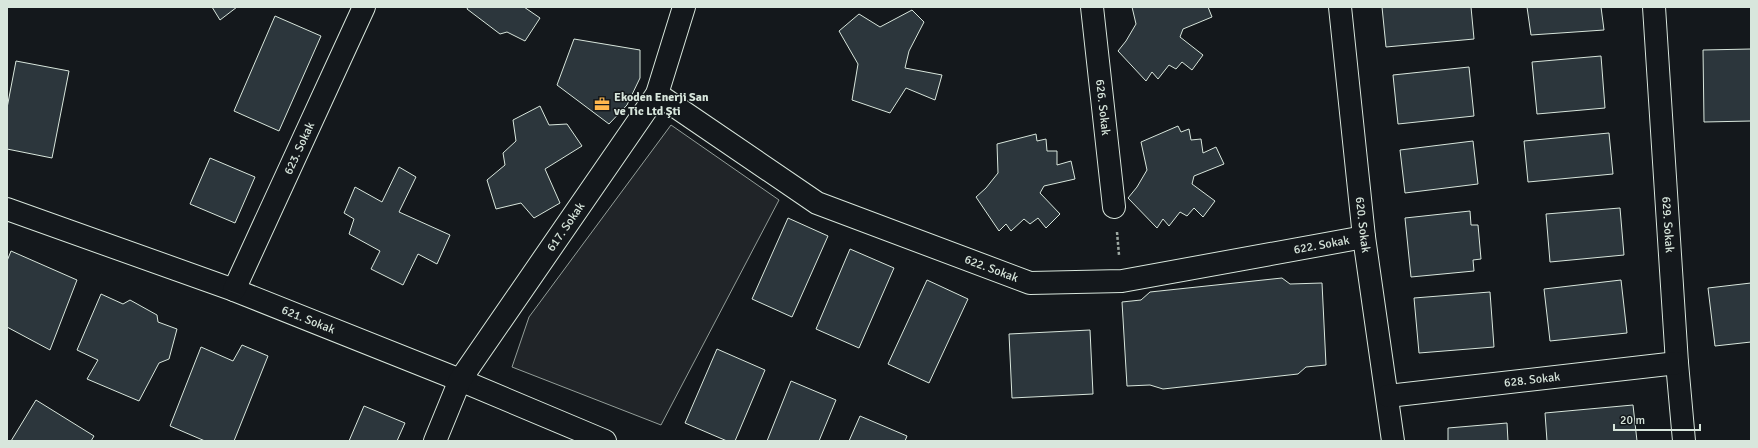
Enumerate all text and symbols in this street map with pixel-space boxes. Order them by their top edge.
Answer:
street label: 626. Sokak [1092,79,1113,136]
place label: Ekoden Enerji San ve Tic Ltd Şti [613,90,709,119]
office icon: Ekoden Enerji San ve Tic Ltd Şti [593,95,611,113]
street label: 623. Sokak [281,120,318,177]
street label: 620. Sokak [1352,196,1373,254]
street label: 629. Sokak [1658,196,1677,253]
street label: 617. Sokak [544,200,588,254]
street label: 622. Sokak [1293,233,1351,258]
street label: 622. Sokak [962,252,1020,286]
street label: 621. Sokak [279,303,337,337]
street label: 628. Sokak [1503,369,1561,391]
scale bar [1614,406,1700,432]
text: 20 m [1620,413,1645,428]

